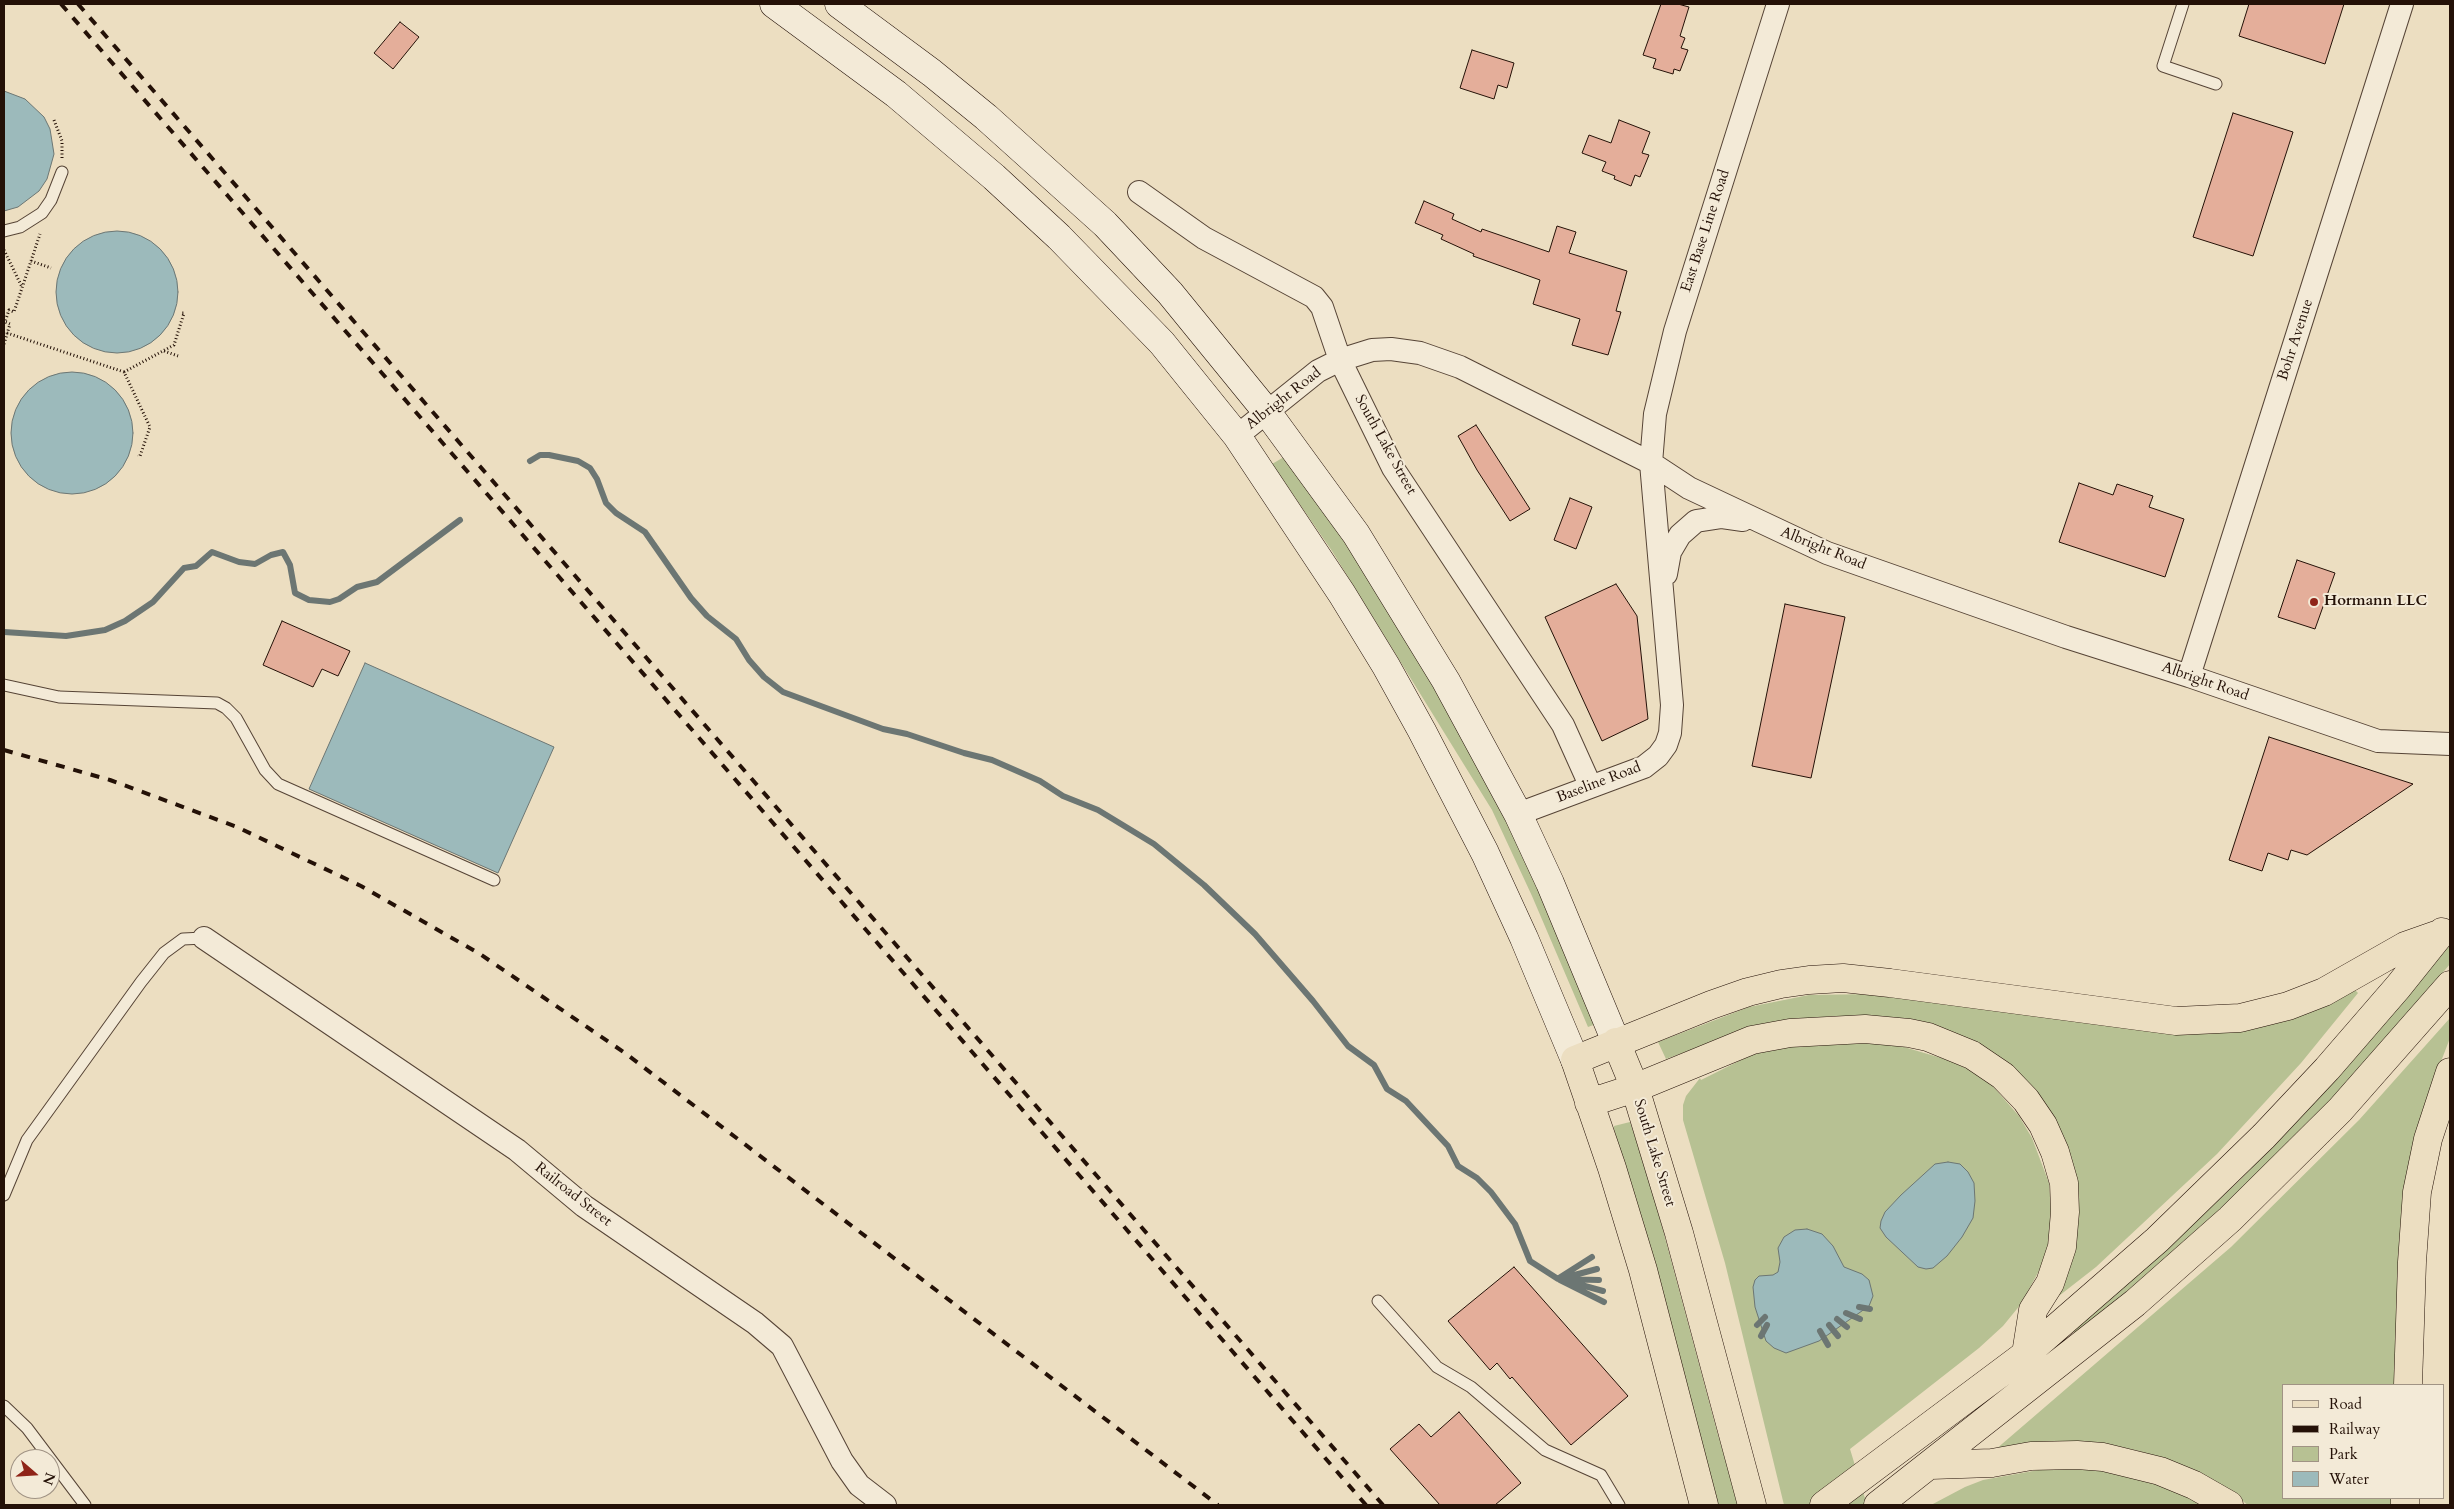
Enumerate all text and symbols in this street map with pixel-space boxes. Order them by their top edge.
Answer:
street label: East Base Line Road [1678,168,1734,294]
street label: Bohr Avenue [2274,297,2318,383]
street label: Albright Road [1243,364,1325,434]
street label: South Lake Street [1350,392,1420,498]
street label: Albright Road [1778,524,1868,574]
place label: Hormann LLC [2324,593,2427,611]
marker: Hormann LLC [2308,596,2320,608]
street label: Albright Road [2159,659,2251,705]
street label: Baseline Road [1554,759,1644,807]
street label: South Lake Street [1629,1097,1679,1209]
street label: Railroad Street [531,1159,615,1231]
legend [2282,1384,2444,1499]
text: Road [2329,1394,2362,1414]
text: Railway [2329,1419,2380,1439]
text: Park [2329,1444,2358,1464]
north arrow [10,1449,60,1499]
text: Water [2329,1469,2369,1489]
text: N [38,1470,60,1488]

